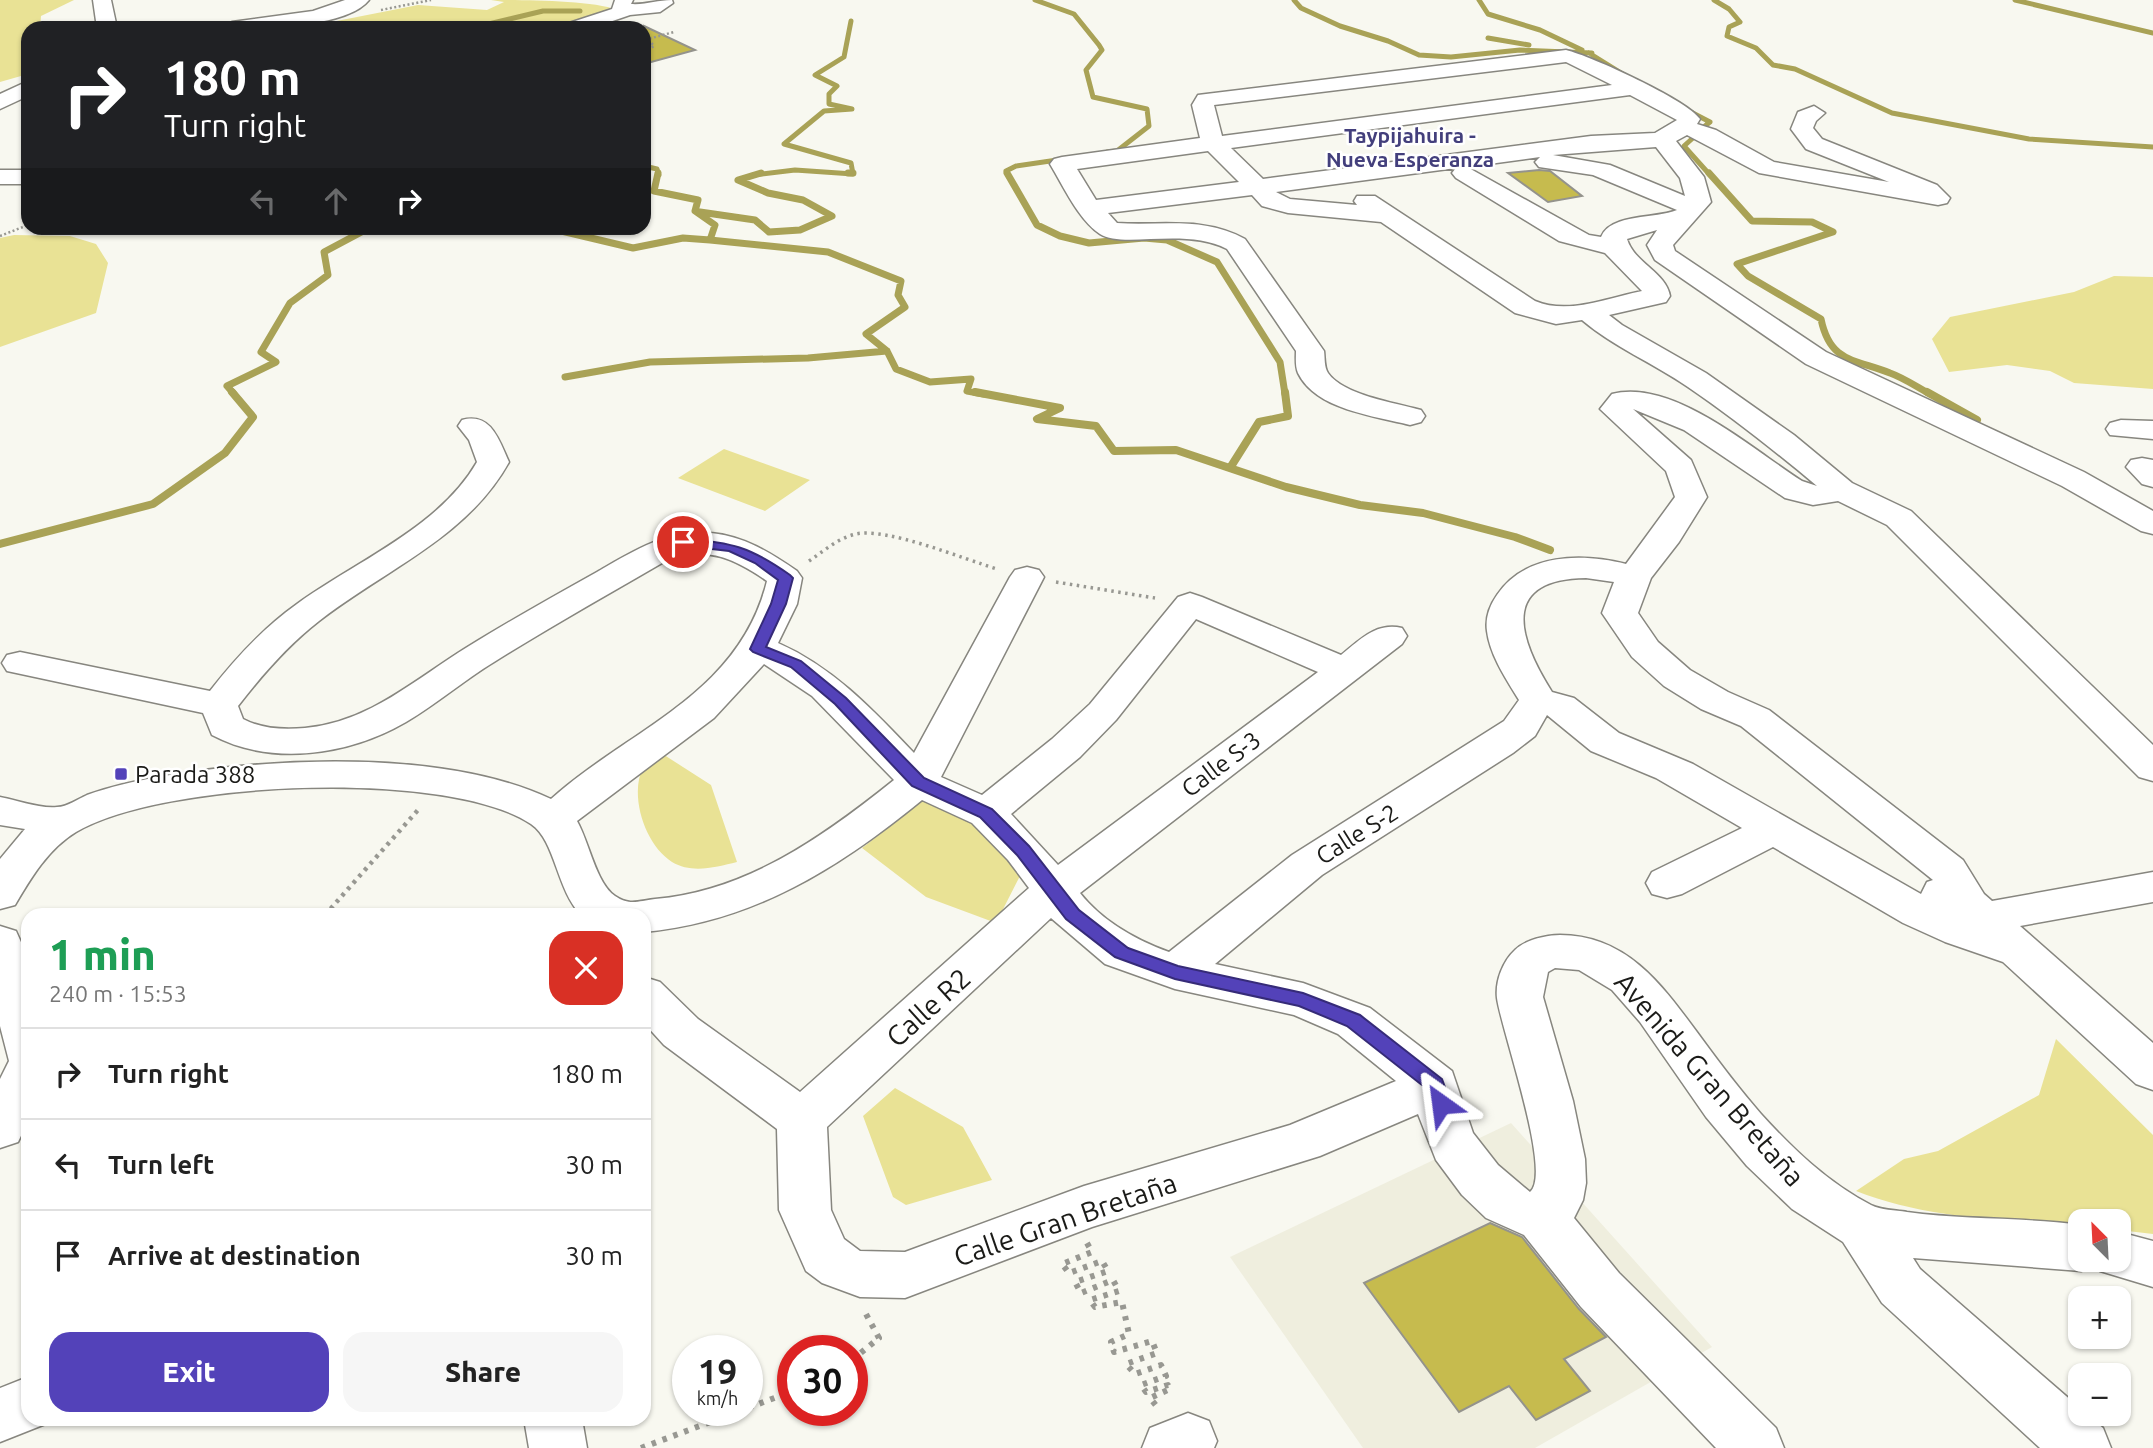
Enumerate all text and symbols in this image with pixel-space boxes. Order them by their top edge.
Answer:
icon: right [49,49,140,140]
text: 180 m [164,49,301,104]
text: Turn right [164,107,306,143]
district label: Taypijahuira - Nueva Esperanza [1326,123,1494,171]
icon: left [244,182,282,220]
icon: ahead [317,182,355,220]
icon: right [390,182,428,220]
pin [653,512,713,572]
icon: arrive [664,523,702,561]
street label: Calle S-3 [1176,726,1266,802]
place label: Parada 388 [135,761,255,788]
marker: Parada 388 [113,766,129,782]
street label: Calle S-2 [1311,798,1403,870]
text: 1 min [49,931,156,978]
button: close [549,931,623,1005]
street label: Calle R2 [880,962,976,1052]
street label: Avenida Gran Bretaña [1609,966,1811,1192]
text: 240 m · 15:53 [49,981,187,1006]
icon: right [49,1055,87,1093]
text: Turn right [108,1059,229,1088]
text: 180 m [551,1059,623,1088]
position arrow [1404,1067,1478,1141]
icon: left [49,1146,87,1184]
text: Turn left [108,1150,214,1179]
text: 30 m [565,1150,623,1179]
street label: Calle Gran Bretaña [950,1166,1180,1272]
north arrow [2068,1209,2132,1272]
map controls [2068,1209,2131,1426]
icon: arrive [49,1237,87,1275]
text: Arrive at destination [108,1241,361,1270]
text: 30 m [565,1241,623,1270]
button: + [2068,1286,2131,1349]
button: Exit [49,1332,329,1412]
button: Share [343,1332,623,1412]
speed limit sign: 30 [777,1335,868,1426]
text: 19 [698,1351,737,1391]
button: − [2068,1363,2131,1426]
text: km/h [697,1388,738,1408]

